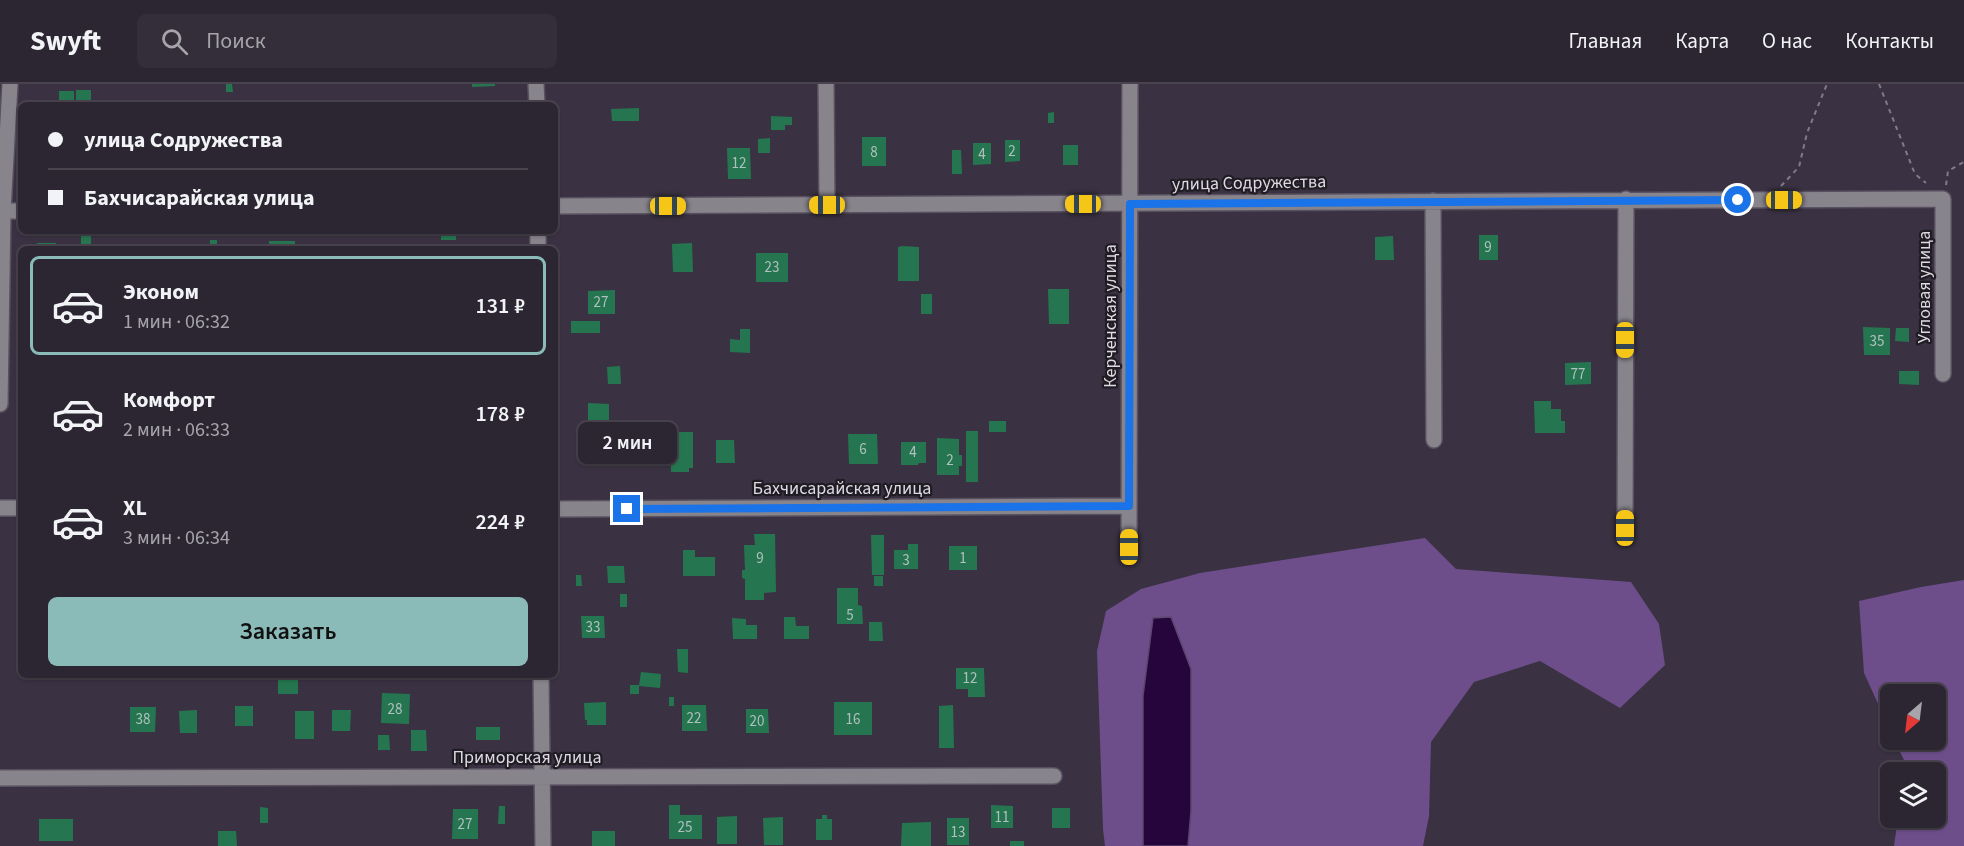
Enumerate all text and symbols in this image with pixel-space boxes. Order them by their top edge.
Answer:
search box [137,14,557,68]
text: Swyft [30,21,101,61]
icon: search [158,25,191,58]
text: Поиск [206,25,266,57]
text: Главная [1569,26,1642,56]
text: Карта [1675,26,1729,56]
text: О нас [1762,26,1812,56]
text: Контакты [1845,26,1934,56]
text: улица Содружества [84,124,283,156]
house number: 2 [1008,141,1016,162]
house number: 8 [870,142,878,163]
house number: 4 [978,144,986,165]
house number: 12 [732,153,746,174]
street label: улица Содружества [1172,169,1326,197]
text: Бахчисарайская улица [84,182,315,214]
route start [1724,186,1751,213]
car [1766,191,1802,209]
car [1065,195,1101,213]
car [809,196,845,214]
car [650,197,686,215]
street label: Угловая улица [1912,231,1937,343]
house number: 9 [1484,237,1492,258]
street label: Керченская улица [1098,244,1123,388]
house number: 23 [765,257,779,278]
text: Эконом [123,276,199,308]
icon: car [51,279,105,333]
text: 131 ₽ [475,290,525,322]
house number: 27 [594,292,608,313]
text: 1 мин · 06:32 [123,308,230,336]
car [1616,322,1634,358]
house number: 35 [1870,331,1884,352]
house number: 77 [1571,364,1585,385]
text: Комфорт [123,384,215,416]
icon: car [51,387,105,441]
text: 178 ₽ [475,398,525,430]
text: 2 мин · 06:33 [123,416,230,444]
callout: 2 мин [578,422,676,464]
text: 2 мин [602,429,653,457]
house number: 6 [859,439,867,460]
house number: 4 [909,442,917,463]
house number: 2 [946,450,954,471]
street label: Бахчисарайская улица [753,476,931,501]
text: XL [123,492,147,524]
icon: car [51,495,105,549]
route end [613,495,640,522]
text: 224 ₽ [475,506,525,538]
car [1616,510,1634,546]
text: 3 мин · 06:34 [123,524,230,552]
car [1120,529,1138,565]
house number: 9 [756,548,764,569]
house number: 1 [959,548,967,569]
house number: 3 [902,550,910,571]
button: Заказать [48,597,528,666]
house number: 5 [846,605,854,626]
house number: 33 [586,617,600,638]
house number: 12 [963,668,977,689]
north arrow [1880,684,1946,750]
map controls [1880,684,1946,828]
house number: 28 [388,699,402,720]
house number: 22 [687,708,701,729]
house number: 38 [136,709,150,730]
house number: 16 [846,709,860,730]
house number: 20 [750,711,764,732]
street label: Приморская улица [453,745,601,770]
button: layers [1880,762,1946,828]
house number: 11 [995,807,1009,828]
house number: 27 [458,814,472,835]
house number: 25 [678,817,692,838]
house number: 13 [951,822,965,843]

